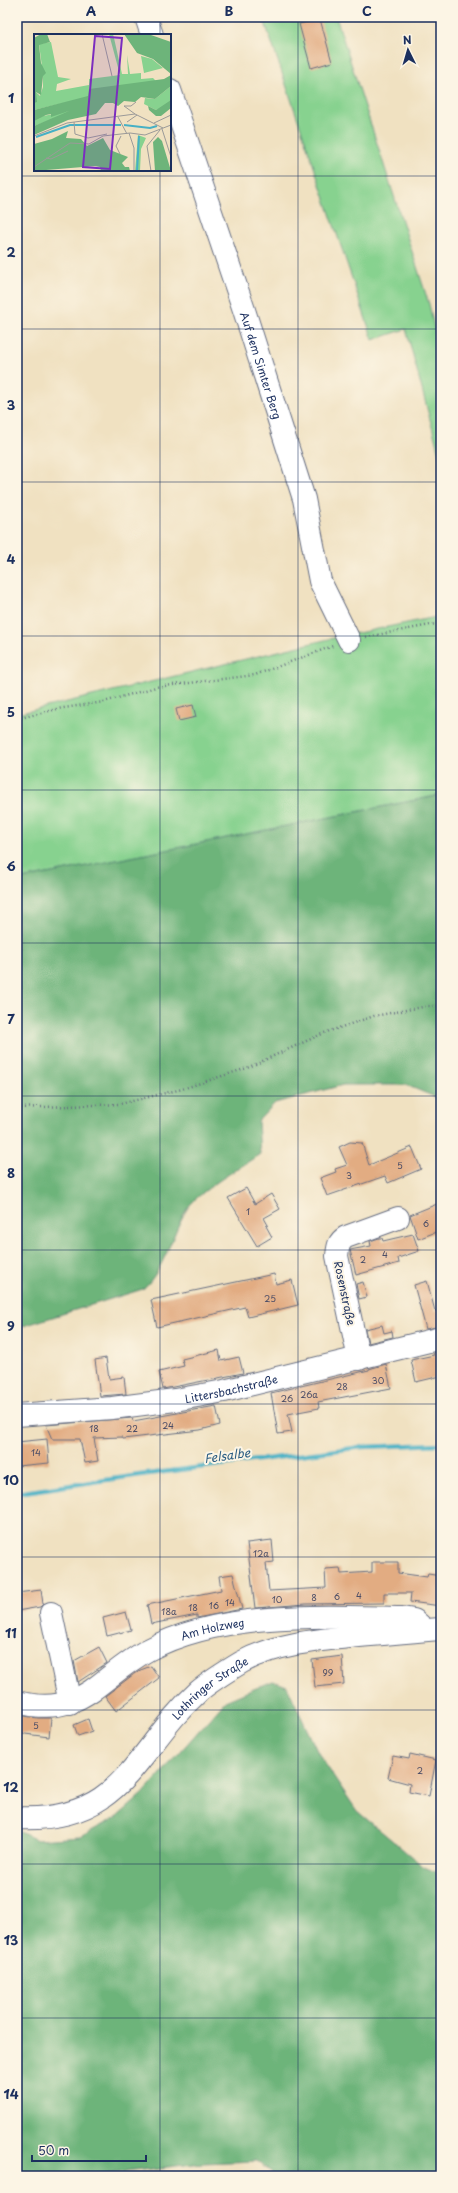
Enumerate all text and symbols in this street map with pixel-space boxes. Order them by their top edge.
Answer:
text: A [86,1,96,20]
text: B [225,1,234,20]
text: C [362,1,372,20]
north arrow [388,30,428,70]
text: N [402,31,412,48]
inset map [34,34,171,171]
text: 1 [8,88,14,107]
text: 2 [6,242,16,261]
street label: Auf dem Simter Berg [237,309,287,421]
text: 3 [7,395,16,414]
text: 4 [7,549,16,568]
text: 5 [7,702,15,721]
text: 6 [6,856,16,875]
text: 7 [7,1009,15,1028]
house number: 5 [397,1158,403,1172]
text: 8 [7,1163,15,1182]
house number: 3 [346,1168,352,1182]
house number: 1 [246,1204,250,1218]
house number: 6 [423,1216,429,1230]
house number: 4 [382,1247,388,1261]
house number: 2 [360,1252,366,1266]
street label: Rosenstraße [330,1259,360,1327]
house number: 25 [264,1291,276,1305]
text: 9 [7,1316,15,1335]
street label: Littersbachstraße [183,1370,279,1407]
house number: 30 [372,1373,385,1387]
house number: 28 [336,1379,348,1393]
house number: 26a [300,1387,318,1401]
house number: 26 [281,1391,293,1405]
house number: 24 [162,1418,174,1432]
house number: 18 [89,1421,99,1435]
house number: 22 [126,1421,138,1435]
water label: Felsalbe [203,1443,252,1467]
house number: 14 [31,1445,41,1459]
text: 10 [3,1470,19,1489]
house number: 12a [253,1546,269,1560]
house number: 4 [356,1588,362,1602]
house number: 6 [334,1589,340,1603]
house number: 8 [311,1590,317,1604]
house number: 10 [272,1592,283,1606]
house number: 14 [225,1595,235,1609]
house number: 16 [209,1598,219,1612]
house number: 18 [188,1600,198,1614]
house number: 18a [161,1604,177,1618]
street label: Am Holzweg [178,1613,245,1644]
text: 11 [5,1623,17,1642]
street label: Lothringer Straße [167,1652,251,1723]
house number: 99 [323,1665,334,1679]
house number: 5 [33,1718,39,1732]
house number: 2 [417,1763,423,1777]
text: 12 [3,1777,19,1796]
text: 13 [4,1930,19,1949]
text: 14 [3,2084,19,2103]
scale bar [32,2137,146,2163]
text: 50 m [38,2141,69,2159]

